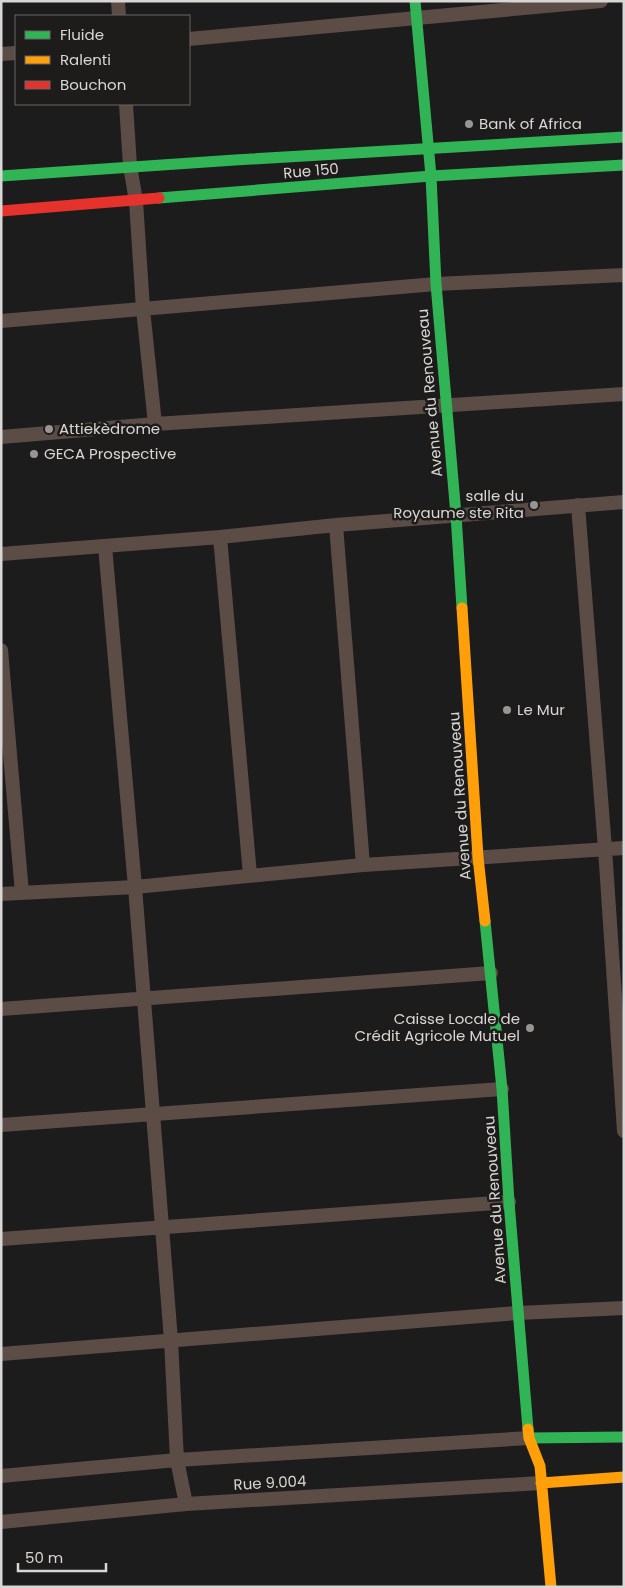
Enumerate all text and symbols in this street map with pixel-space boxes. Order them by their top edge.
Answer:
legend [15,15,190,105]
text: Fluide [60,24,104,45]
text: Ralenti [60,49,111,70]
text: Bouchon [60,74,126,95]
place label: Bank of Africa [479,113,582,134]
marker: Bank of Africa [463,118,475,130]
street label: Rue 150 [282,158,340,183]
street label: Avenue du Renouveau [412,308,447,478]
place label: Attiekèdrome [59,418,160,439]
marker: Attiekèdrome [43,423,55,435]
place label: GECA Prospective [44,443,176,464]
marker: GECA Prospective [28,448,40,460]
place label: salle du Royaume ste Rita [393,485,524,523]
marker: salle du Royaume ste Rita [528,499,540,511]
place label: Le Mur [517,699,565,720]
marker: Le Mur [501,704,513,716]
street label: Avenue du Renouveau [443,711,476,881]
place label: Caisse Locale de Crédit Agricole Mutuel [354,1008,520,1046]
marker: Caisse Locale de Crédit Agricole Mutuel [524,1022,536,1034]
street label: Avenue du Renouveau [478,1115,511,1285]
street label: Rue 9.004 [233,1470,307,1495]
scale bar [18,1540,105,1572]
text: 50 m [25,1547,63,1568]

